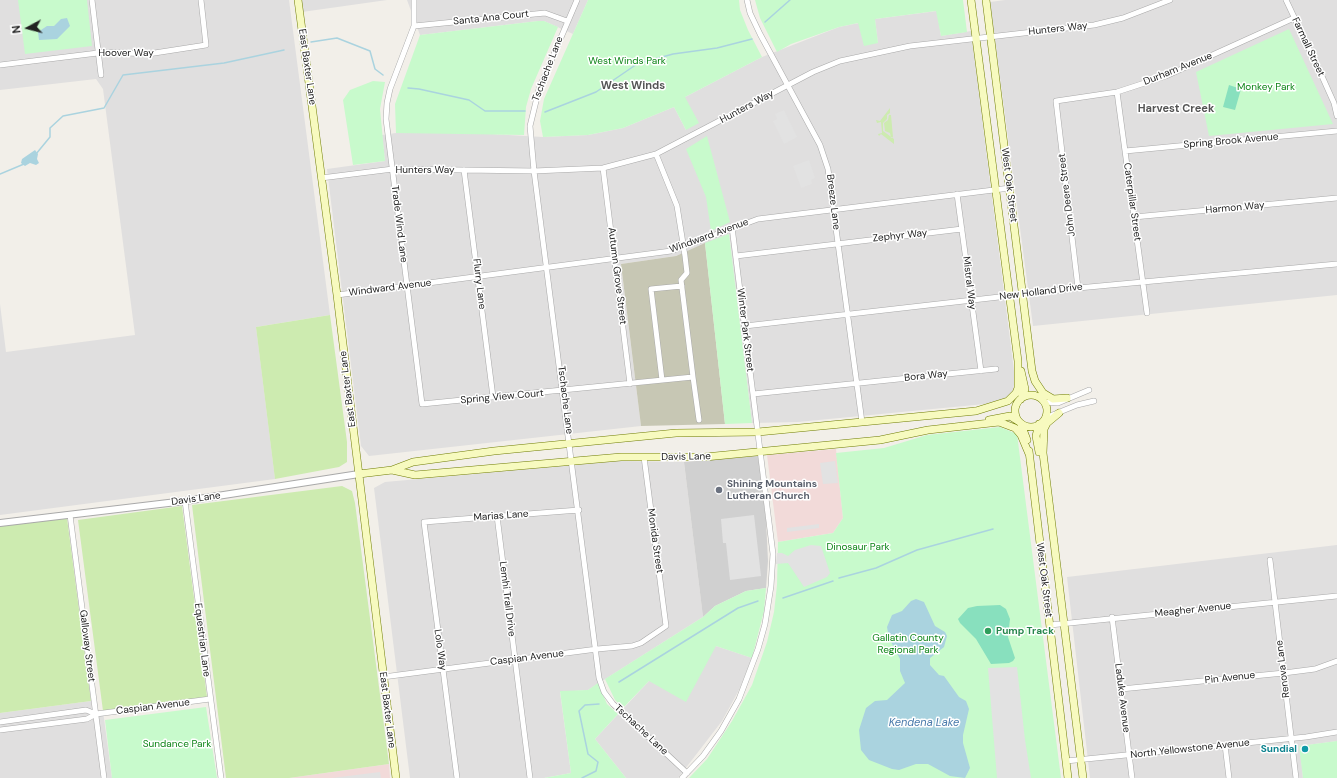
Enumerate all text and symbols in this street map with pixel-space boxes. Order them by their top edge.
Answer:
north arrow [8,8,48,48]
street label: Santa Ana Court [453,8,529,28]
street label: Farmall Street [1289,15,1327,79]
street label: Hunters Way [1028,20,1088,38]
text: N [9,25,24,34]
street label: East Baxter Lane [296,28,318,106]
street label: Tschache Lane [530,35,566,103]
street label: Hoover Way [98,47,154,59]
street label: Durham Avenue [1142,50,1214,88]
park label: West Winds Park [588,55,666,67]
district label: West Winds [601,79,665,93]
park label: Monkey Park [1237,81,1295,93]
street label: Hunters Way [718,88,776,126]
district label: Harvest Creek [1138,102,1214,116]
street label: Spring Brook Avenue [1183,131,1279,151]
street label: West Oak Street [998,147,1020,223]
street label: John Deere Street [1056,153,1078,237]
street label: Caterpillar Street [1121,162,1143,242]
street label: Hunters Way [395,164,455,176]
street label: Breeze Lane [824,174,842,230]
street label: Trade Wind Lane [388,185,410,263]
street label: Harmon Way [1205,199,1265,217]
street label: Windward Avenue [668,216,750,256]
street label: Autumn Grove Street [605,227,629,325]
street label: Zephyr Way [872,227,928,245]
street label: Mistral Way [960,256,978,310]
street label: Flurry Lane [470,258,488,310]
street label: Windward Avenue [348,277,432,299]
street label: New Holland Drive [999,281,1083,303]
street label: Winter Park Street [734,287,756,373]
street label: East Baxter Lane [337,350,359,428]
street label: Tschache Lane [555,365,575,435]
street label: Bora Way [904,368,948,384]
street label: Spring View Court [460,387,544,407]
street label: Davis Lane [661,451,711,463]
place label: Shining Mountains Lutheran Church [727,478,817,502]
marker: Shining Mountains Lutheran Church [714,485,724,495]
street label: Davis Lane [171,490,221,508]
street label: Marias Lane [473,508,529,524]
street label: Monida Street [645,508,665,574]
park label: Dinosaur Park [826,541,890,553]
street label: West Oak Street [1033,542,1055,618]
street label: Lemhi Trail Drive [496,561,518,637]
street label: Meagher Avenue [1154,600,1232,620]
street label: Equestrian Lane [192,602,212,678]
street label: Galloway Street [77,609,97,683]
place label: Pump Track [996,625,1054,637]
marker: Pump Track [983,626,993,636]
street label: Lolo Way [431,628,449,672]
park label: Gallatin County Regional Park [872,632,944,656]
street label: Renova Lane [1274,639,1292,699]
street label: Caspian Avenue [489,648,565,668]
street label: Laduke Avenue [1112,663,1132,733]
street label: Pin Avenue [1204,669,1256,687]
street label: East Baxter Lane [376,671,398,749]
street label: Caspian Avenue [115,697,191,717]
street label: Tschache Lane [612,702,670,758]
water label: Kendena Lake [889,716,959,730]
street label: North Yellowstone Avenue [1130,737,1250,761]
park label: Sundance Park [143,738,211,750]
place label: Sundial [1261,743,1297,755]
marker: Sundial [1300,744,1310,754]

